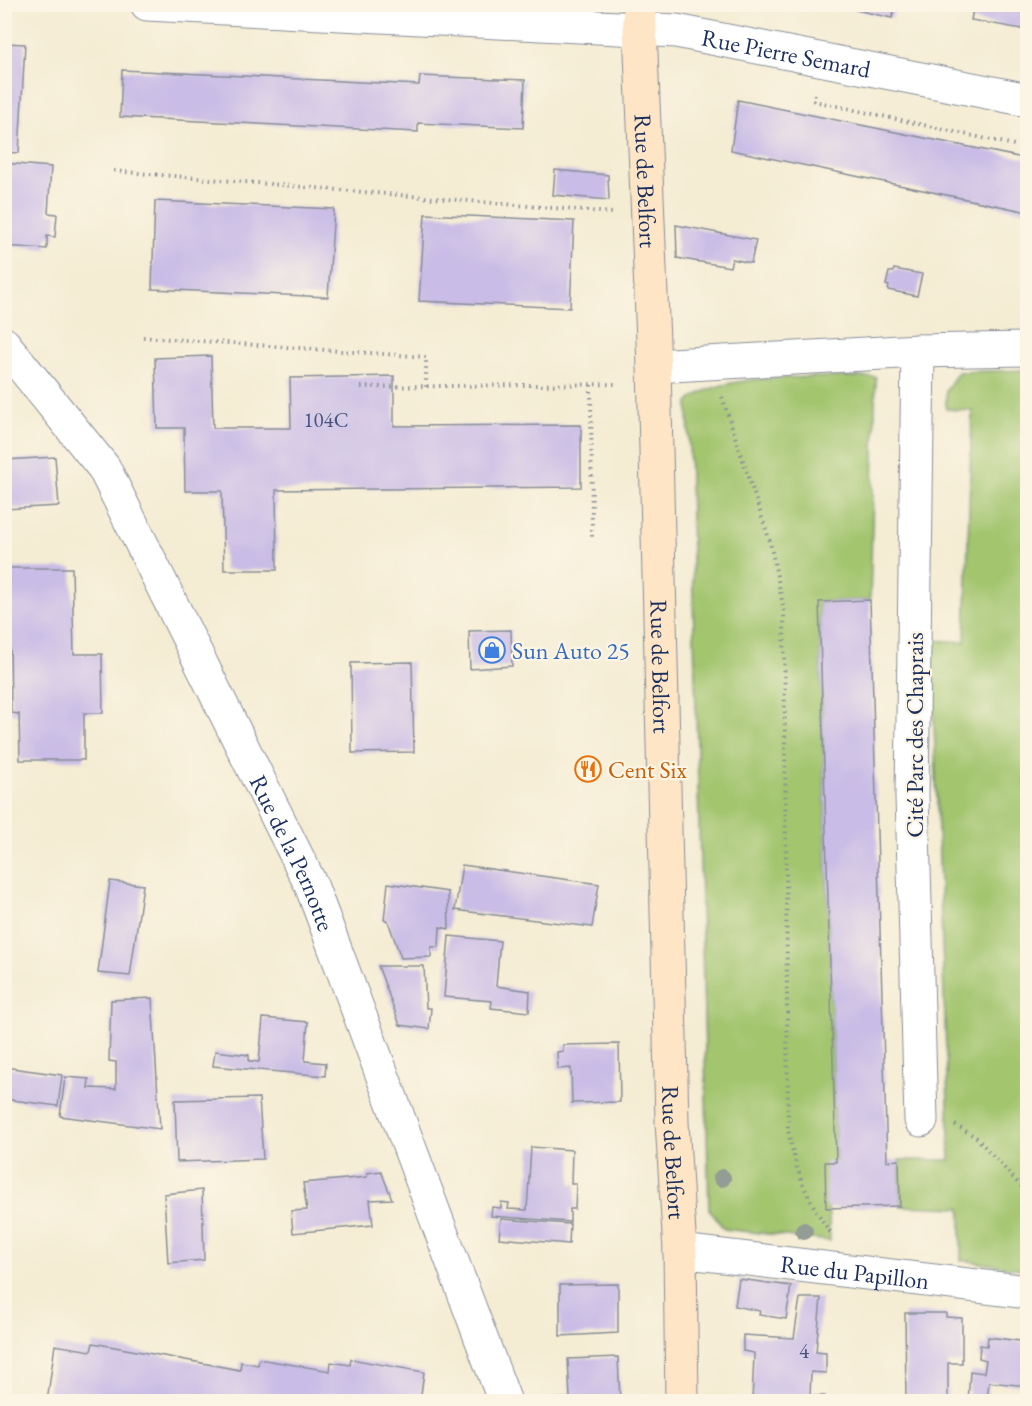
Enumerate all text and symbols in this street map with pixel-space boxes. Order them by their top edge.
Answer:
street label: Rue Pierre Semard [699,21,874,84]
street label: Rue de Belfort [628,113,665,249]
house number: 104C [303,406,349,433]
street label: Rue de Belfort [644,599,678,734]
street label: Cité Parc des Chaprais [899,632,930,838]
shop icon: Sun Auto 25 [477,635,507,665]
place label: Sun Auto 25 [512,635,630,666]
restaurant icon: Cent Six [573,754,603,784]
place label: Cent Six [608,754,687,785]
street label: Rue de la Pernotte [243,769,342,935]
street label: Rue de Belfort [656,1085,694,1221]
street label: Rue du Papillon [779,1247,931,1296]
house number: 4 [799,1337,810,1364]

